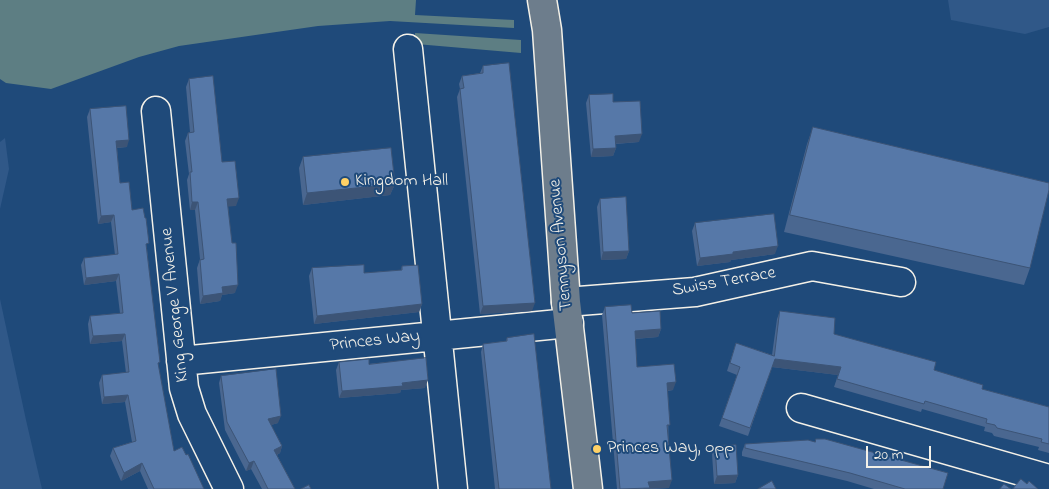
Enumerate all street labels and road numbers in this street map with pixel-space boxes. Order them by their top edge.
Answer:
street label: Tennyson Avenue [545,178,579,312]
street label: King George V Avenue [157,227,195,383]
street label: Swiss Terrace [671,263,777,303]
street label: Princes Way [329,327,421,357]

